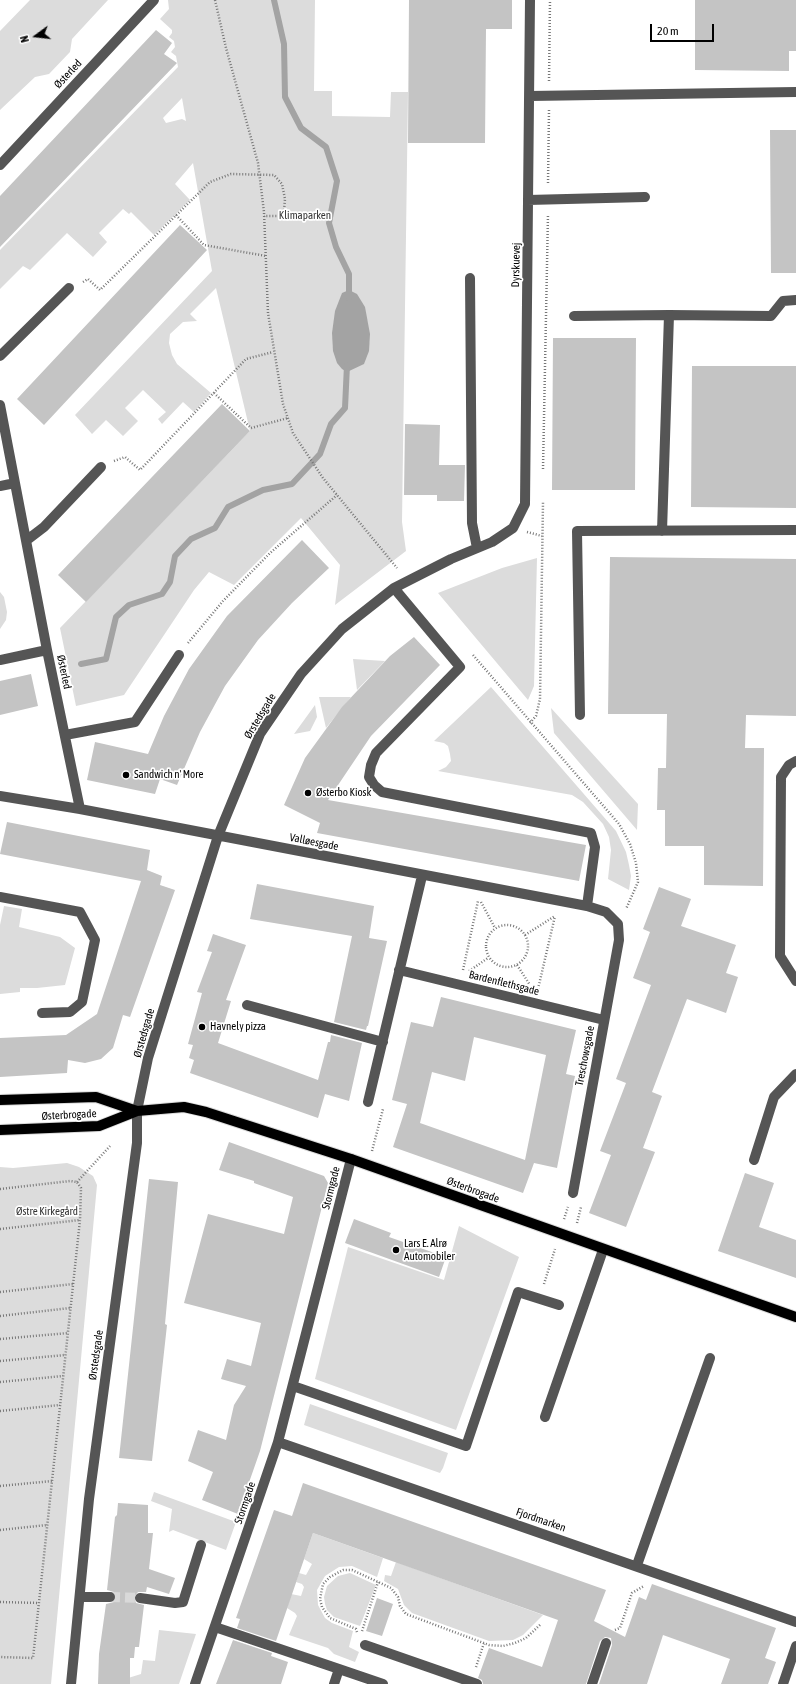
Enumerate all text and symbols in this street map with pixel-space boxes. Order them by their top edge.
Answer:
north arrow [16,16,56,56]
scale bar [652,16,716,42]
text: 20 m [657,24,679,38]
text: N [18,34,31,44]
street label: Østerled [51,57,85,91]
park label: Klimaparken [279,209,331,223]
street label: Dyrskuevej [509,242,523,288]
street label: Østerled [54,654,74,690]
street label: Ørstedsgade [241,691,279,741]
place label: Sandwich n' More [134,768,203,782]
marker: Sandwich n' More [121,770,131,780]
place label: Østerbo Kiosk [316,786,371,800]
marker: Østerbo Kiosk [303,788,313,798]
street label: Valløesgade [288,831,340,853]
street label: Bardenflethsgade [467,968,541,998]
street label: Ørstedsgade [131,1007,157,1059]
place label: Havnely pizza [210,1020,266,1034]
marker: Havnely pizza [197,1022,207,1032]
street label: Treschowsgade [573,1025,597,1087]
street label: Østerbrogade [41,1107,97,1123]
street label: Stormgade [319,1165,343,1211]
street label: Østerbrogade [445,1174,501,1206]
park label: Østre Kirkegård [16,1205,78,1219]
place label: Lars E. Alrø Automobiler [404,1237,455,1263]
marker: Lars E. Alrø Automobiler [391,1245,401,1255]
street label: Ørstedsgade [86,1329,106,1381]
street label: Stormgade [232,1480,258,1526]
street label: Fjordmarken [514,1505,568,1535]

